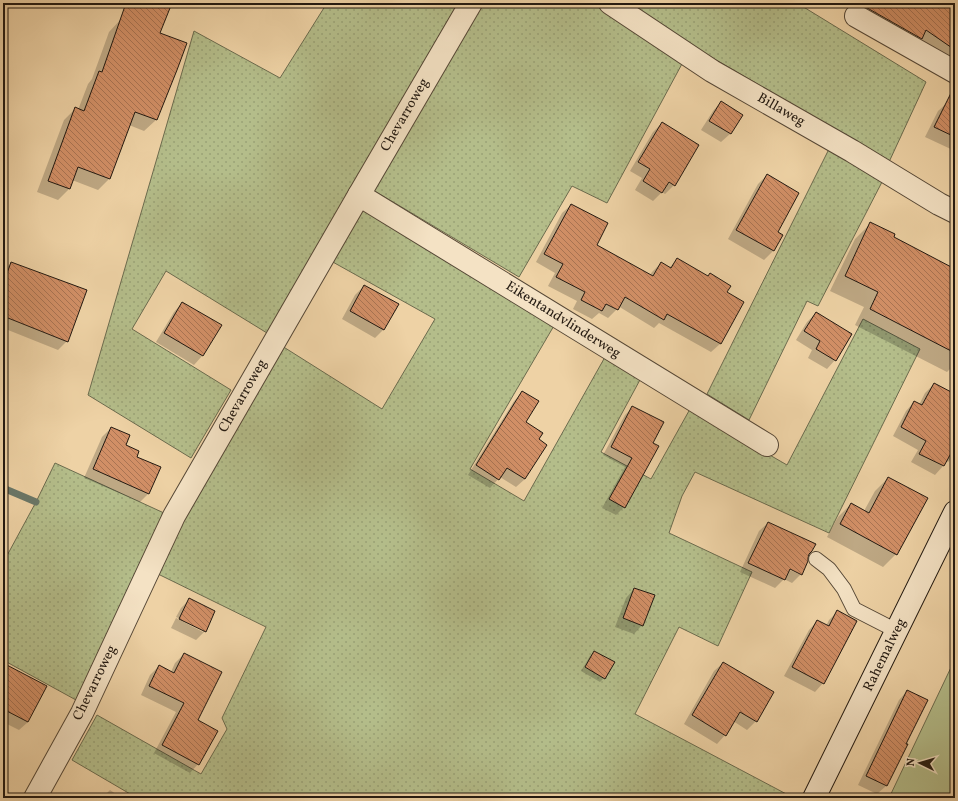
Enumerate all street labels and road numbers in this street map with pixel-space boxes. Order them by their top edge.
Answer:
street label: Chevarroweg [376,75,434,155]
street label: Billaweg [754,89,808,131]
street label: Eikentandvlinderweg [502,277,624,363]
street label: Chevarroweg [214,356,272,436]
street label: Rahemalweg [859,615,911,695]
street label: Chevarroweg [69,642,121,724]

